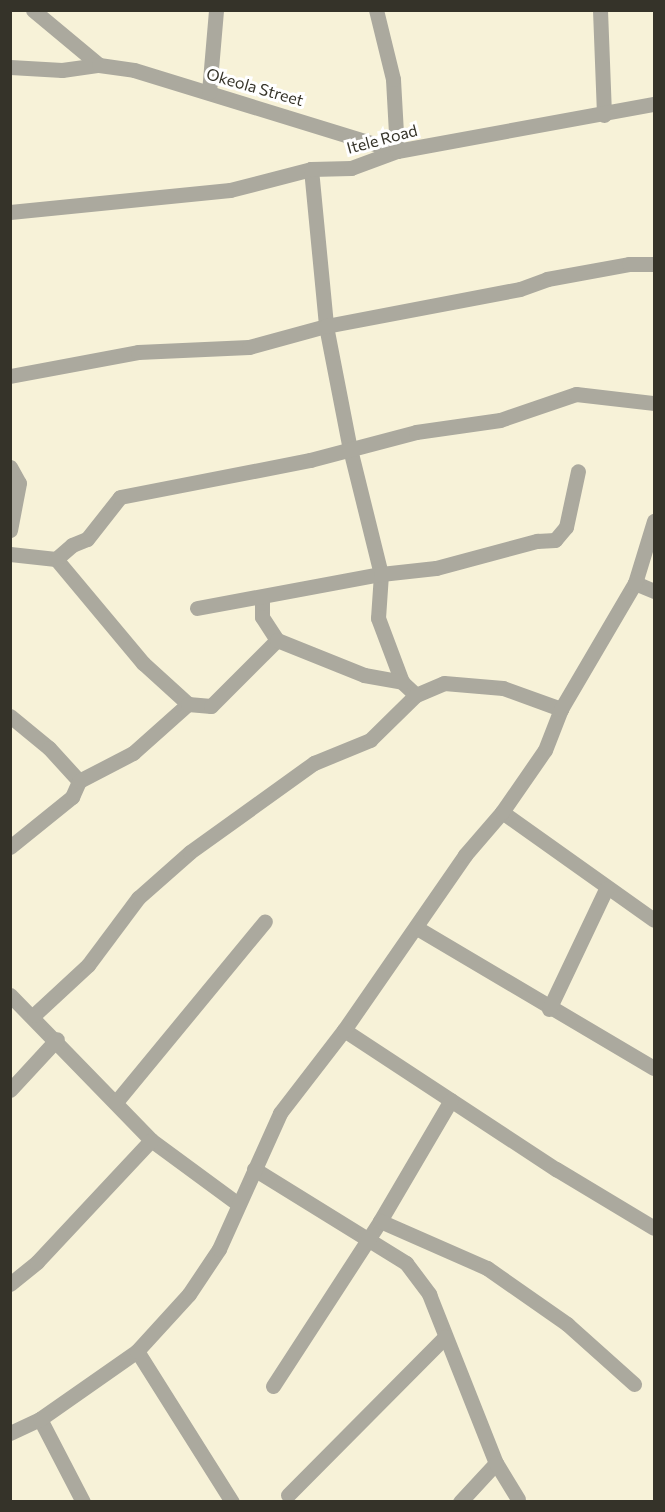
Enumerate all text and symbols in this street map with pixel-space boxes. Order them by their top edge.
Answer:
street label: Okeola Street [204,64,306,110]
street label: Itele Road [345,120,419,158]

